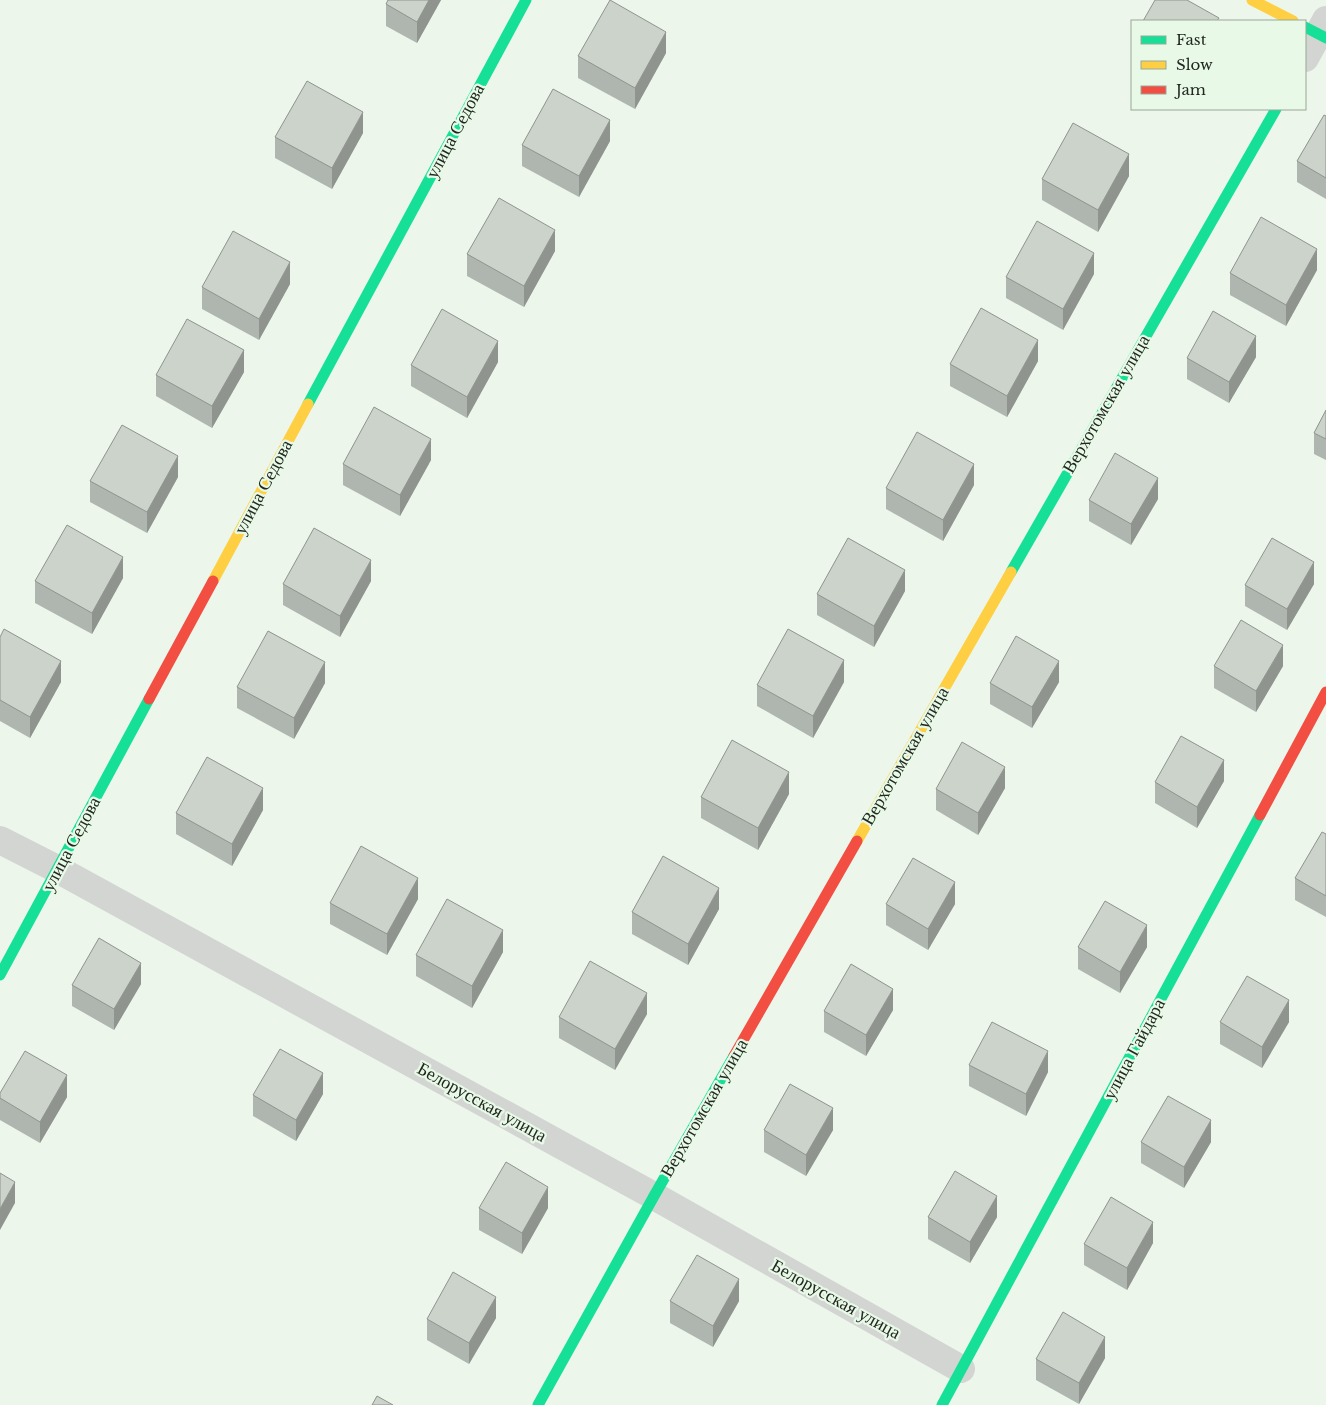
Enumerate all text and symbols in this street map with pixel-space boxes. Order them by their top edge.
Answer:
legend [1131,20,1306,110]
text: Fast [1176,30,1207,49]
text: Slow [1176,55,1213,74]
street label: улица Седова [421,80,489,182]
text: Jam [1174,80,1206,99]
street label: Верхотомская улица [1057,331,1155,477]
street label: улица Седова [229,436,297,538]
street label: Верхотомская улица [856,683,954,829]
street label: улица Седова [37,793,105,895]
street label: улица Гайдара [1098,995,1170,1103]
street label: Верхотомская улица [655,1035,753,1181]
street label: Белорусская улица [414,1057,550,1147]
street label: Белорусская улица [768,1254,904,1344]

